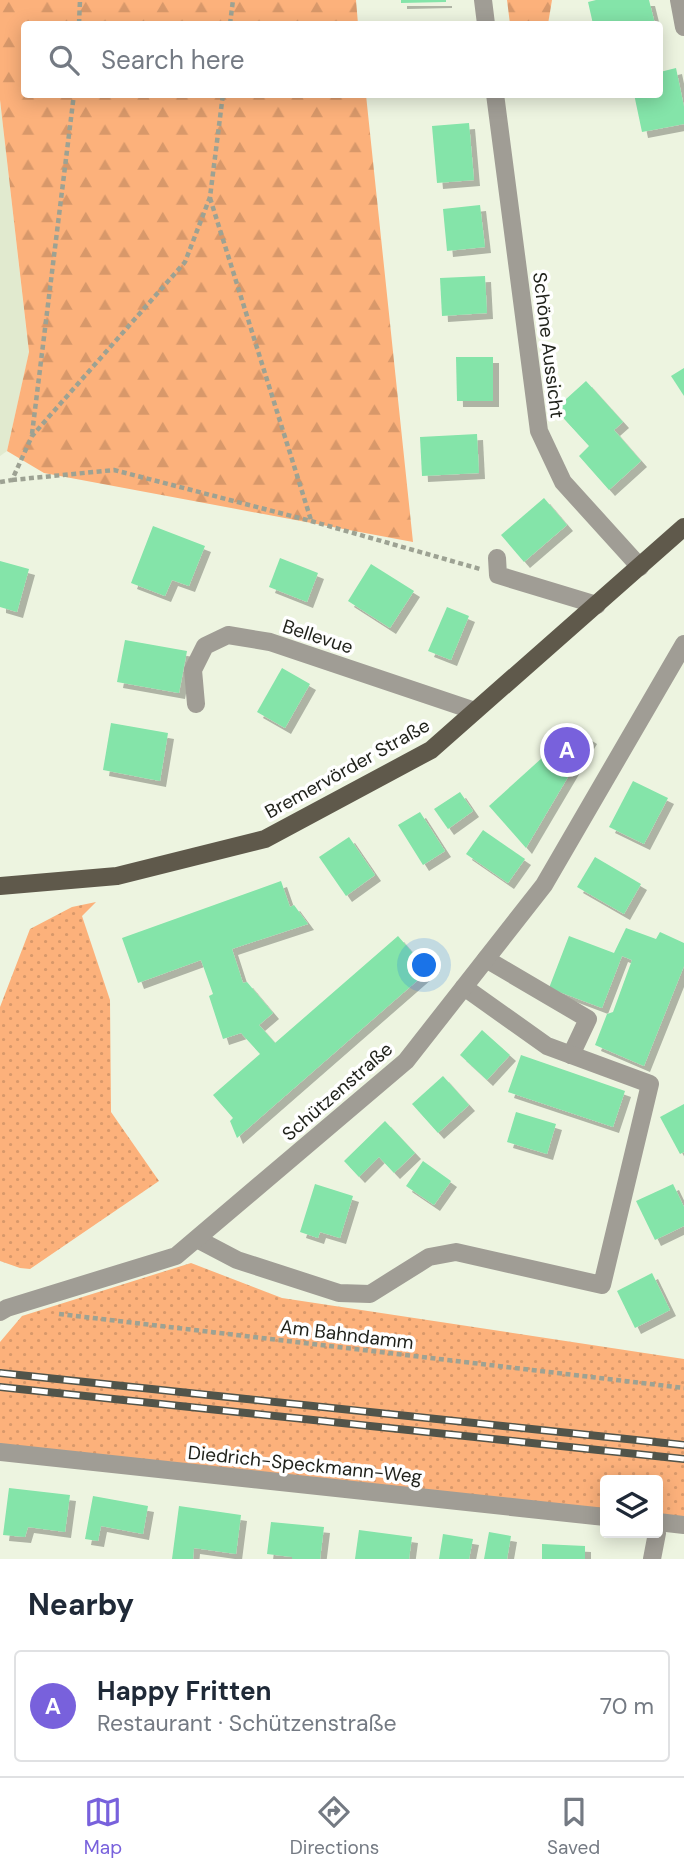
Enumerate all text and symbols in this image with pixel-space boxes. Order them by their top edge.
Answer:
search box [21,21,663,98]
icon: search [45,41,83,79]
text: Search here [101,43,244,77]
street label: Schöne Aussicht [527,271,570,420]
street label: Bellevue [279,613,356,660]
street label: Bremervörder Straße [260,713,434,824]
pin: A [544,724,590,776]
your location [407,948,441,982]
street label: Schützenstraße [277,1036,398,1146]
street label: Am Bahndamm [279,1314,415,1355]
street label: Diedrich-Speckmann-Weg [187,1440,424,1489]
map controls [600,1475,663,1538]
button: layers [600,1475,663,1538]
text: Nearby [28,1585,134,1624]
text: Happy Fritten [97,1674,272,1708]
text: A [45,1691,61,1721]
text: 70 m [600,1691,654,1721]
text: Restaurant · Schützenstraße [97,1708,397,1738]
tab: Map [84,1793,122,1860]
tab: Directions [290,1793,379,1860]
tab: Saved [547,1793,600,1860]

